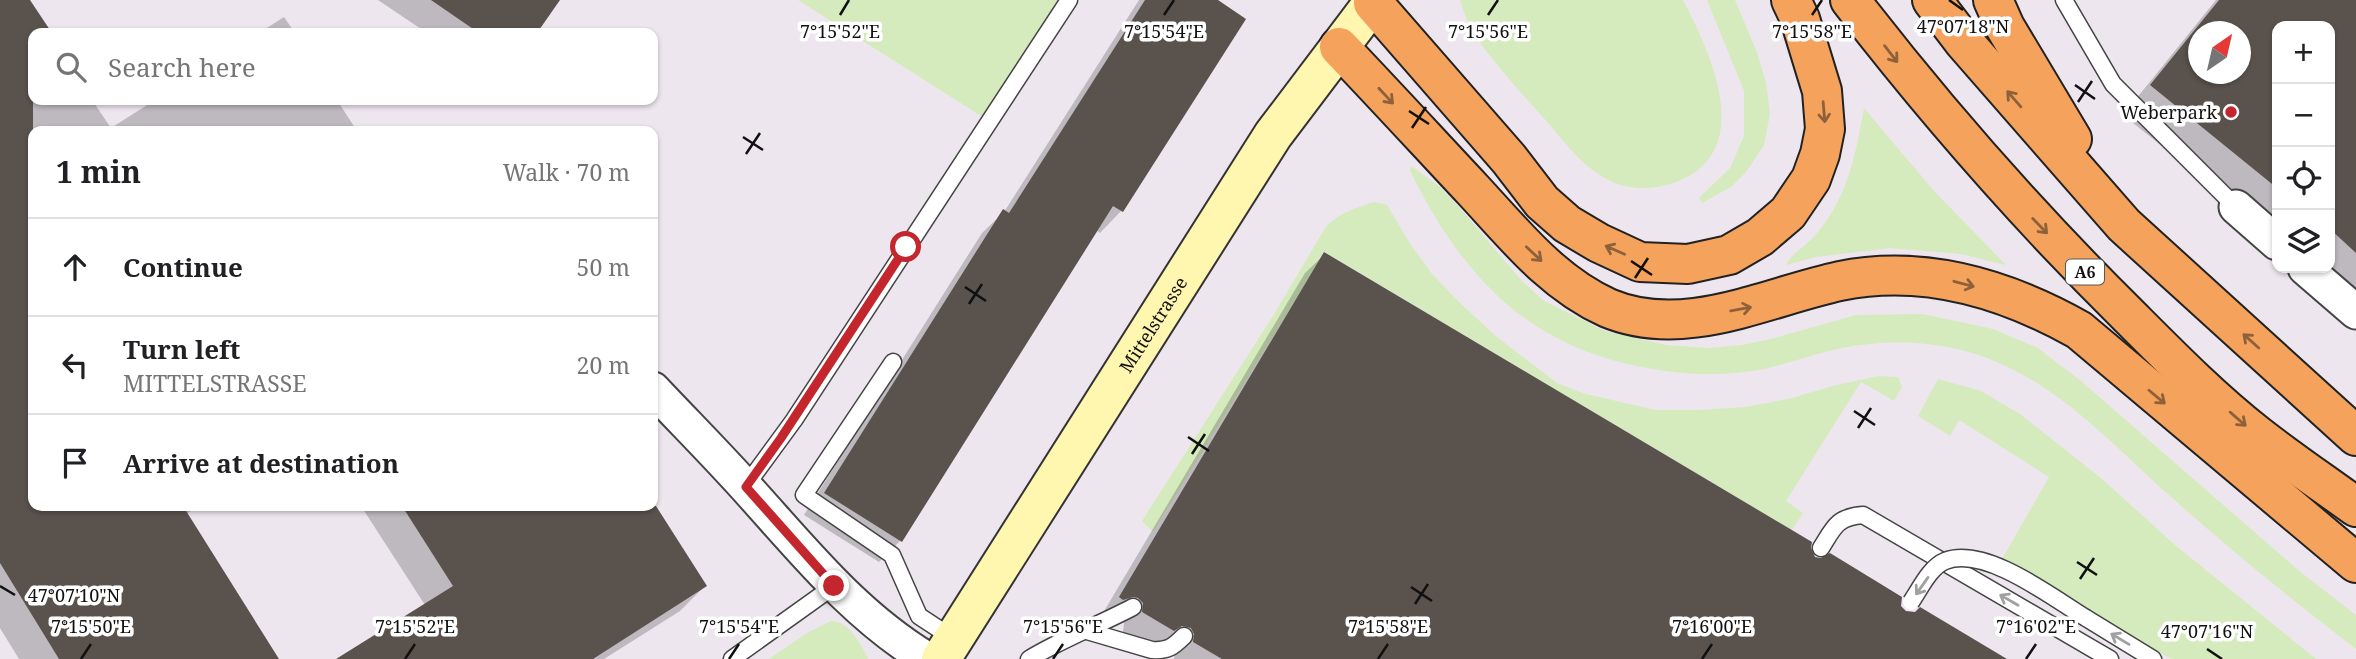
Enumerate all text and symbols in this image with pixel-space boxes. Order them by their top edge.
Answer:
text: 47°07'18"N [1917,14,2010,38]
text: 7°15'52"E [800,19,880,43]
text: 7°15'54"E [1124,19,1204,43]
text: 7°15'56"E [1448,19,1528,43]
text: 7°15'58"E [1772,19,1852,43]
north arrow [2188,21,2251,84]
map controls [2272,21,2335,273]
button: + [2272,21,2335,84]
search box [28,28,658,105]
one-way arrow [1884,44,1899,63]
icon: search [52,48,90,86]
text: Search here [108,49,256,85]
button: − [2272,84,2335,147]
one-way arrow [1377,88,1394,105]
one-way arrow [2006,90,2022,108]
one-way arrow [1818,100,1831,123]
place label: Weberpark [2120,100,2217,124]
marker: Weberpark [2223,104,2239,120]
button: locate [2272,147,2335,210]
text: 1 min [56,151,141,192]
text: Walk · 70 m [503,156,630,188]
button: layers [2272,210,2335,273]
one-way arrow [2032,217,2049,234]
route start [890,231,921,262]
one-way arrow [1604,243,1626,256]
one-way arrow [1525,246,1543,262]
icon: ahead [56,248,94,286]
text: Continue [123,249,243,285]
text: 50 m [577,251,630,283]
road number: A6 [2066,260,2104,284]
street label: Mittelstrasse [1114,272,1192,377]
one-way arrow [1952,278,1975,291]
one-way arrow [1729,301,1752,315]
text: Turn left [123,331,240,367]
one-way arrow [2242,333,2260,349]
icon: left [56,346,94,384]
text: 20 m [577,349,630,381]
text: MITTELSTRASSE [123,367,307,399]
one-way arrow [2148,389,2166,405]
one-way arrow [2229,410,2246,427]
icon: arrive [56,444,94,482]
text: Arrive at destination [123,445,399,481]
route end [818,570,849,601]
one-way arrow [1915,576,1929,595]
text: 47°07'10"N [28,583,121,607]
one-way arrow [1999,593,2019,607]
text: 7°15'50"E [51,614,131,638]
text: 7°15'52"E [375,614,455,638]
text: 7°15'54"E [699,614,779,638]
text: 7°15'56"E [1023,614,1103,638]
text: 7°15'58"E [1348,614,1428,638]
text: 7°16'00"E [1672,614,1752,638]
text: 7°16'02"E [1996,614,2076,638]
text: 47°07'16"N [2161,619,2254,643]
one-way arrow [2110,631,2130,645]

